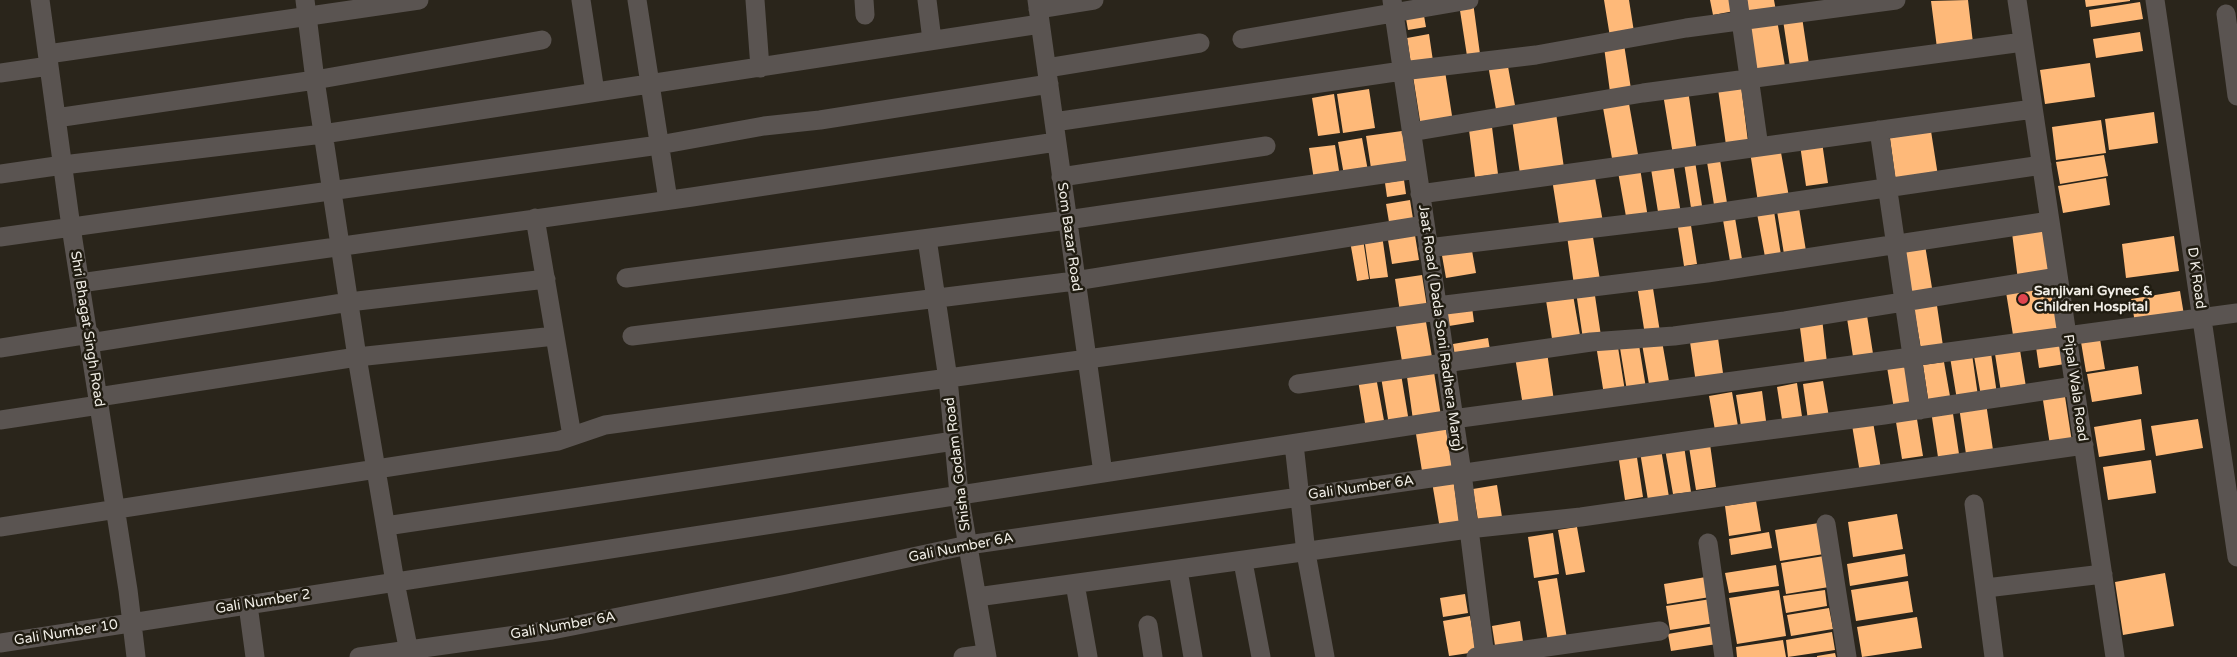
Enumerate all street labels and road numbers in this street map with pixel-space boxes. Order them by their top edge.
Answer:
street label: Som Bazar Road [1053,181,1085,293]
street label: Jaat Road ( Dada Soni Radhera Marg) [1414,204,1466,452]
street label: D K Road [2183,246,2209,310]
street label: Shri Bhagat Singh Road [66,250,108,408]
street label: Pipal Wala Road [2059,333,2091,443]
street label: Shisha Godam Road [941,396,975,532]
street label: Gali Number 6A [1307,472,1415,504]
street label: Gali Number 6A [907,530,1015,566]
street label: Gali Number 2 [214,586,312,618]
street label: Gali Number 6A [509,608,617,644]
street label: Gali Number 10 [13,617,119,649]

